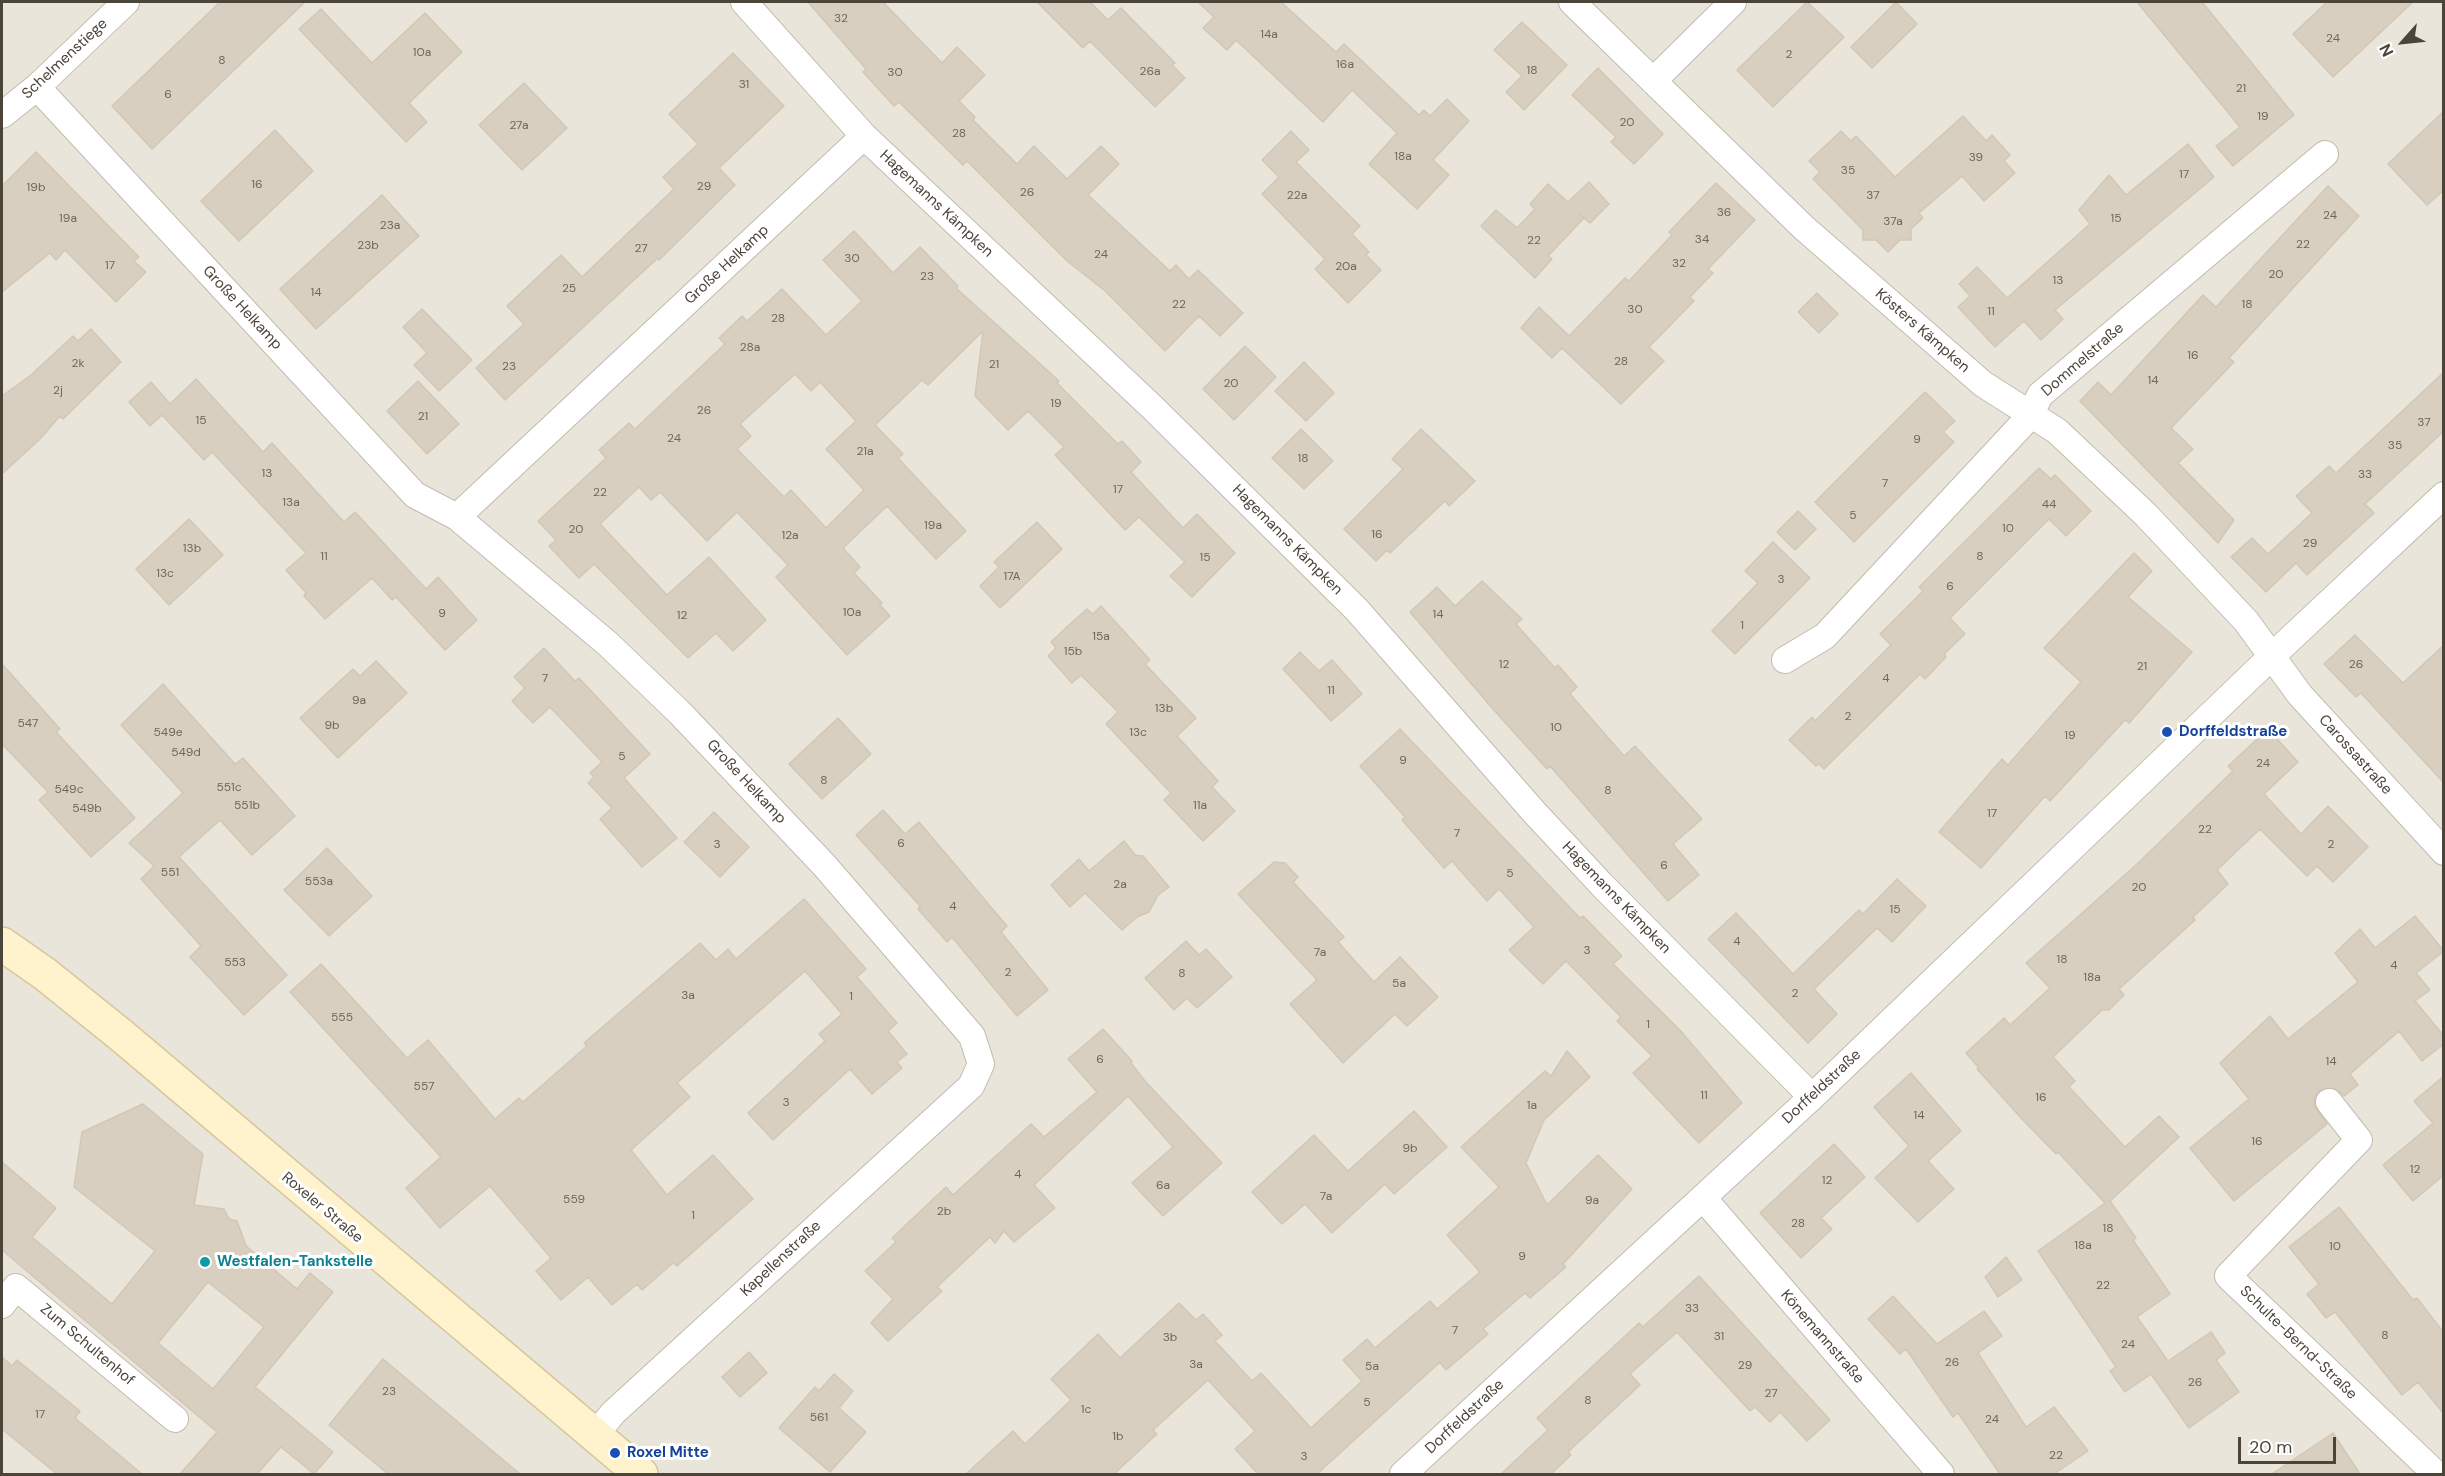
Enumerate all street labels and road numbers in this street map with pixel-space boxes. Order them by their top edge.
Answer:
street label: Schelmenstiege [19,15,111,103]
street label: Hagemanns Kämpken [875,147,997,261]
street label: Große Helkamp [681,222,773,308]
street label: Große Helkamp [199,262,285,354]
street label: Kösters Kämpken [1871,285,1973,377]
street label: Dommelstraße [2038,319,2128,401]
street label: Hagemanns Kämpken [1228,481,1346,599]
street label: Carossastraße [2314,711,2396,799]
street label: Große Helkamp [703,736,789,828]
street label: Hagemanns Kämpken [1558,838,1674,958]
street label: Dorffeldstraße [1779,1046,1865,1128]
street label: Roxeler Straße [278,1169,366,1247]
street label: Kapellenstraße [737,1217,825,1301]
street label: Schulte-Bernd-Straße [2236,1282,2360,1404]
street label: Könemannstraße [1776,1287,1868,1387]
street label: Zum Schultenhof [36,1300,138,1390]
street label: Dorffeldstraße [1422,1376,1508,1458]

